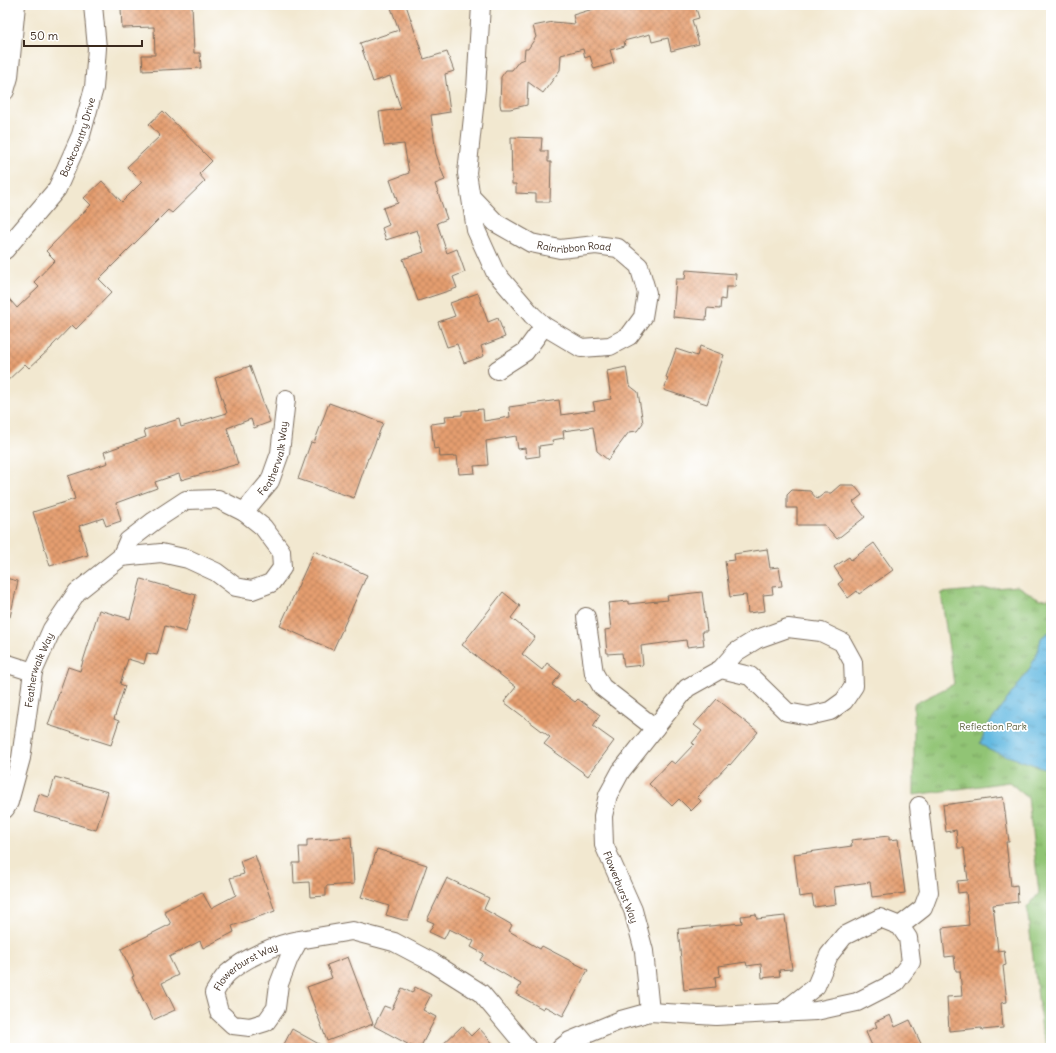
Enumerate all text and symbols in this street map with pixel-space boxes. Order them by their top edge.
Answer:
scale bar [24,22,142,48]
text: 50 m [30,28,59,43]
street label: Backcountry Drive [57,96,98,179]
street label: Rainribbon Road [536,238,612,256]
street label: Featherwalk Way [255,421,290,498]
street label: Featherwalk Way [22,631,57,708]
park label: Reflection Park [959,720,1027,733]
street label: Flowerburst Way [600,849,641,925]
street label: Flowerburst Way [211,940,280,993]

